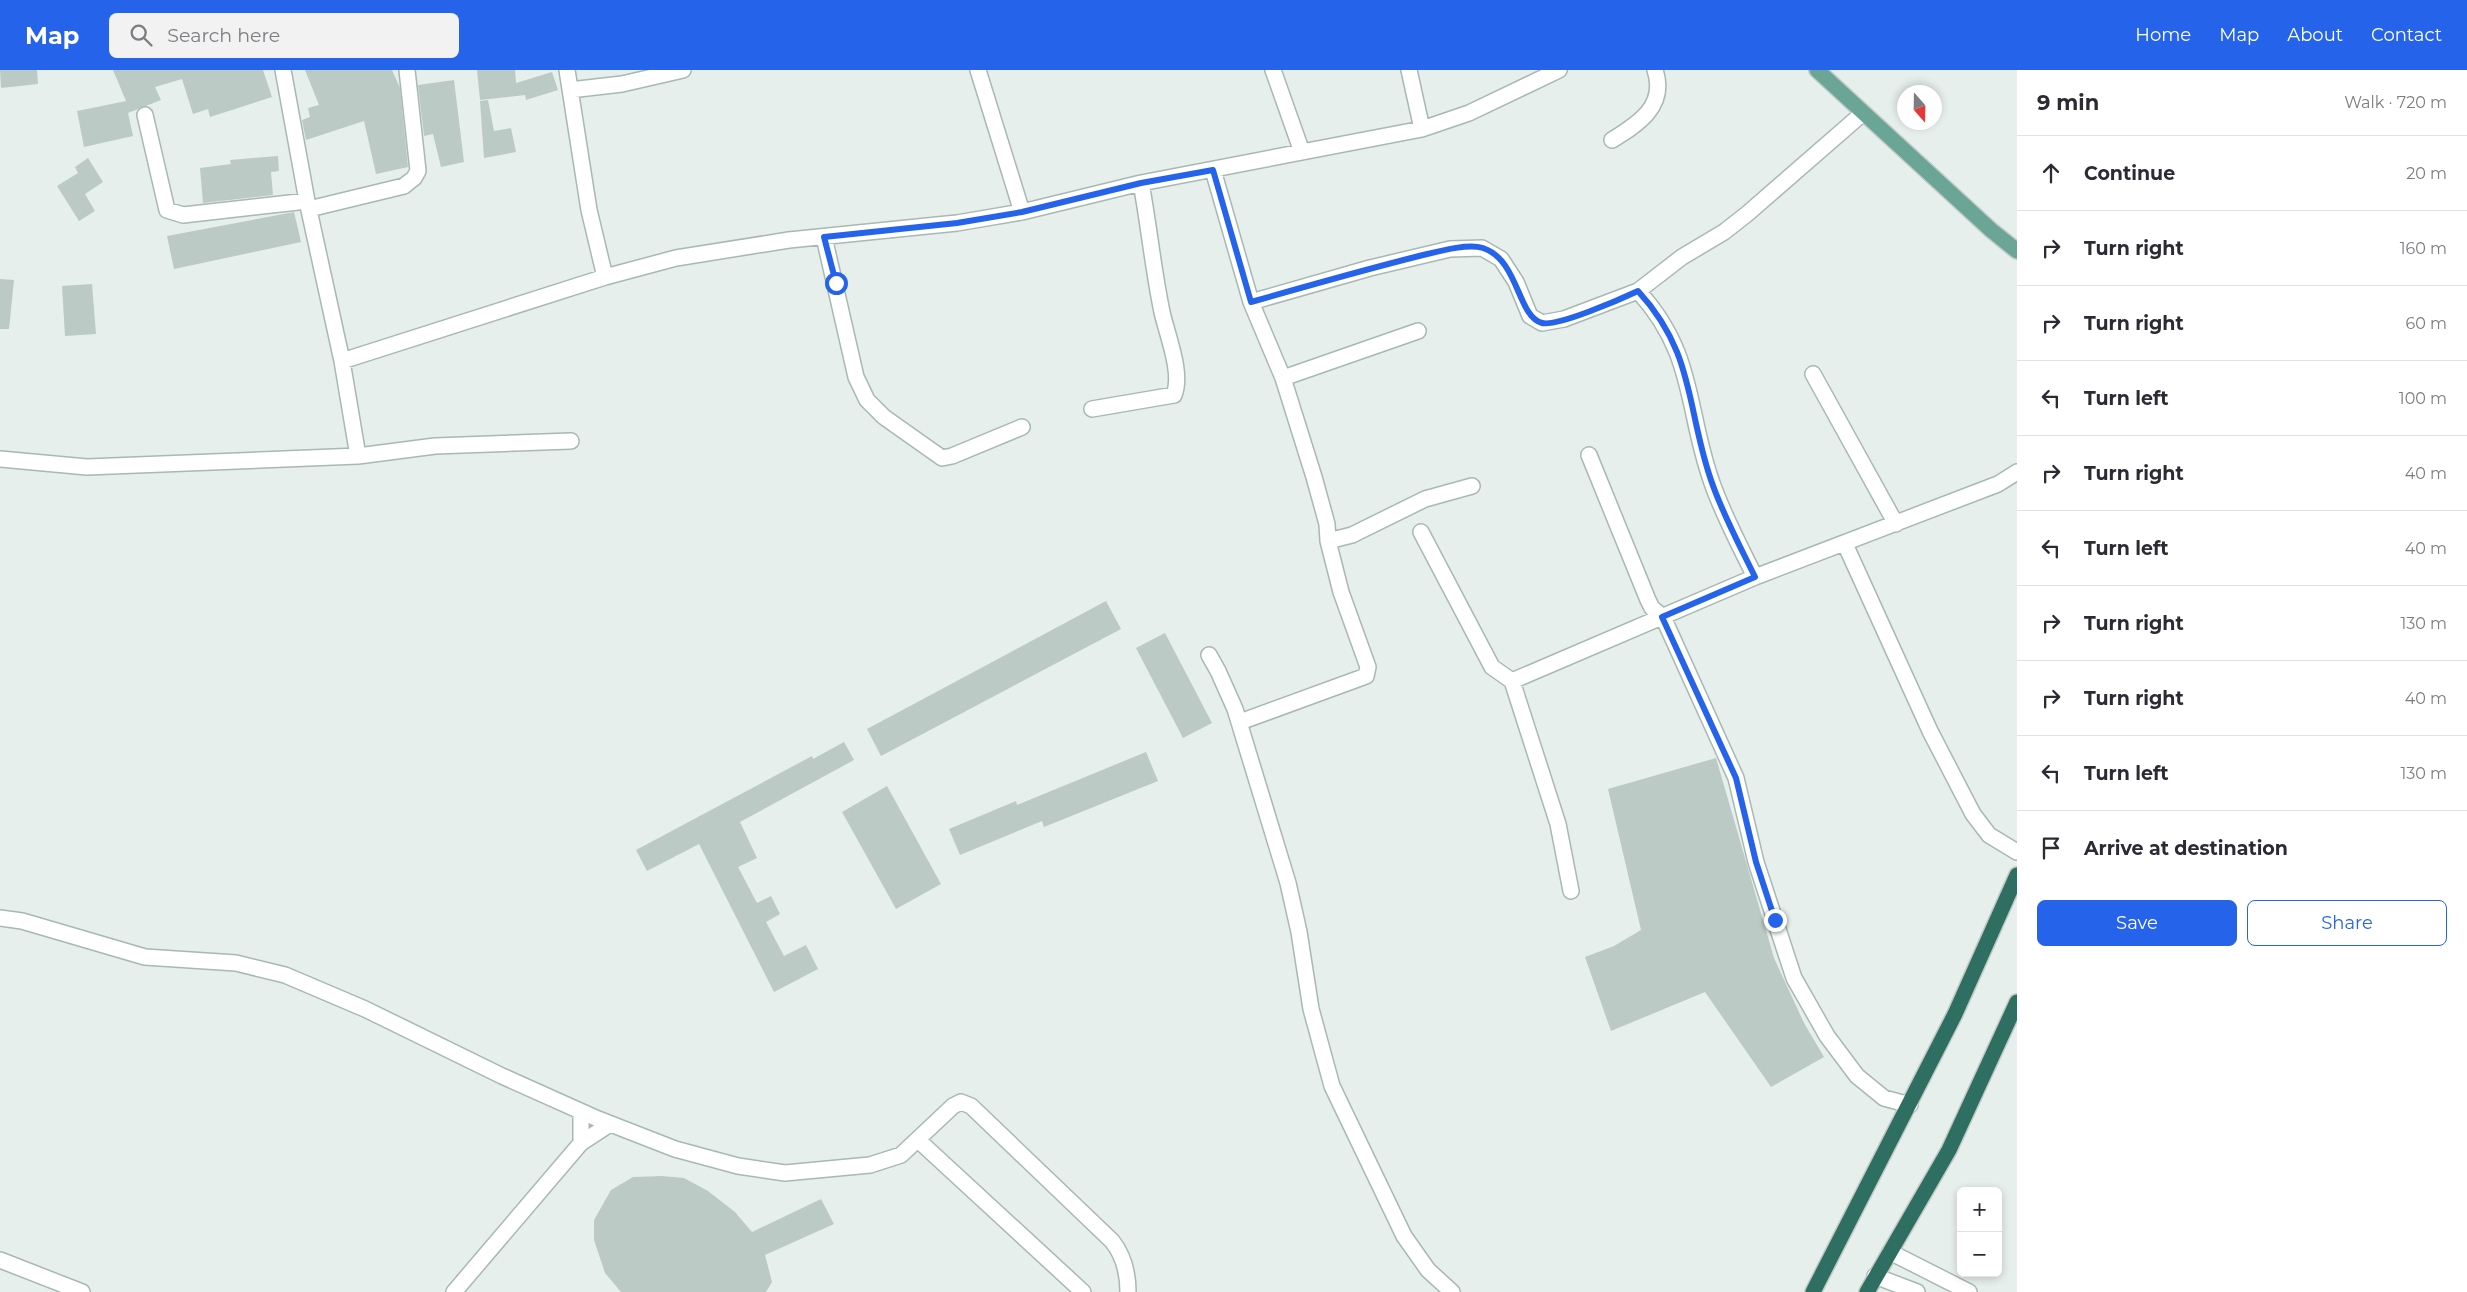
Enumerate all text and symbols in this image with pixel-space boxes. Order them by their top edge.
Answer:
search box [109,13,459,58]
text: Map [25,21,79,50]
icon: search [127,21,155,49]
text: Search here [167,24,280,47]
text: Home [2135,24,2191,46]
text: Map [2219,24,2259,46]
text: About [2287,24,2343,46]
text: Contact [2371,24,2442,46]
north arrow [1897,85,1942,130]
text: 9 min [2037,90,2099,115]
text: Walk · 720 m [2344,93,2447,112]
icon: ahead [2037,159,2065,187]
text: Continue [2084,162,2175,185]
text: 20 m [2406,164,2447,183]
icon: right [2037,234,2065,262]
text: Turn right [2084,237,2184,260]
text: 160 m [2400,239,2447,258]
route start [825,272,848,295]
icon: right [2037,309,2065,337]
text: Turn right [2084,312,2184,335]
text: 60 m [2405,314,2447,333]
icon: left [2037,384,2065,412]
text: Turn left [2084,387,2169,410]
text: 100 m [2399,389,2447,408]
icon: right [2037,459,2065,487]
text: Turn right [2084,462,2184,485]
text: 40 m [2405,464,2447,483]
icon: left [2037,534,2065,562]
text: Turn left [2084,537,2169,560]
text: 40 m [2405,539,2447,558]
icon: right [2037,609,2065,637]
text: Turn right [2084,612,2184,635]
text: 130 m [2400,614,2447,633]
icon: right [2037,684,2065,712]
text: Turn right [2084,687,2184,710]
text: 40 m [2405,689,2447,708]
icon: left [2037,759,2065,787]
text: Turn left [2084,762,2169,785]
text: 130 m [2400,764,2447,783]
icon: arrive [2037,834,2065,862]
text: Arrive at destination [2084,837,2288,860]
button: Save [2037,900,2237,946]
button: Share [2247,900,2447,946]
route end [1764,909,1787,932]
map controls [1957,1187,2002,1277]
button: + [1957,1187,2002,1232]
button: − [1957,1232,2002,1277]

